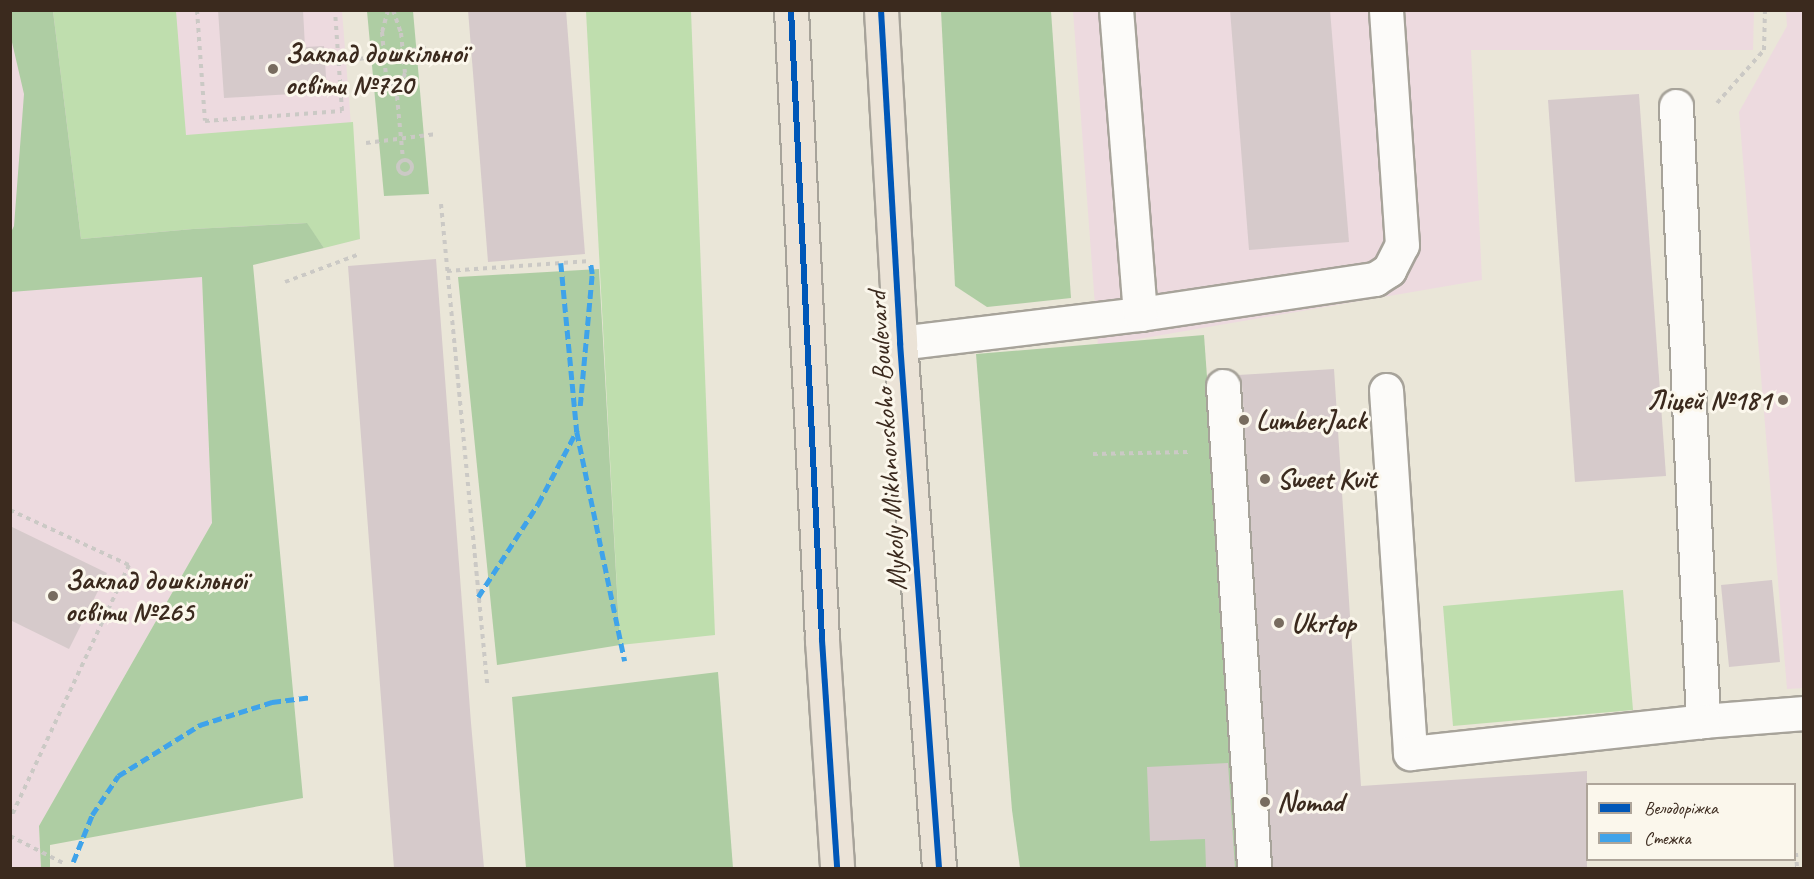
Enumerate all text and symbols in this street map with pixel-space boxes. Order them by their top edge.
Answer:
place label: Заклад дошкільної освіти №720 [285,36,466,102]
marker: Заклад дошкільної освіти №720 [266,62,280,76]
street label: Mykoly Mikhnovskoho Boulevard [860,289,914,593]
place label: Ліцей №181 [1647,383,1771,417]
marker: Ліцей №181 [1776,393,1790,407]
place label: LumberJack [1256,403,1366,437]
marker: LumberJack [1237,413,1251,427]
place label: Sweet Kvit [1277,462,1377,496]
marker: Sweet Kvit [1258,472,1272,486]
place label: Заклад дошкільної освіти №265 [65,563,246,629]
marker: Заклад дошкільної освіти №265 [46,589,60,603]
place label: Ukrtop [1291,606,1356,640]
marker: Ukrtop [1272,616,1286,630]
legend [1586,783,1796,861]
place label: Nomad [1277,785,1343,819]
marker: Nomad [1258,795,1272,809]
text: Велодоріжка [1644,797,1718,819]
text: Стежка [1644,827,1691,849]

